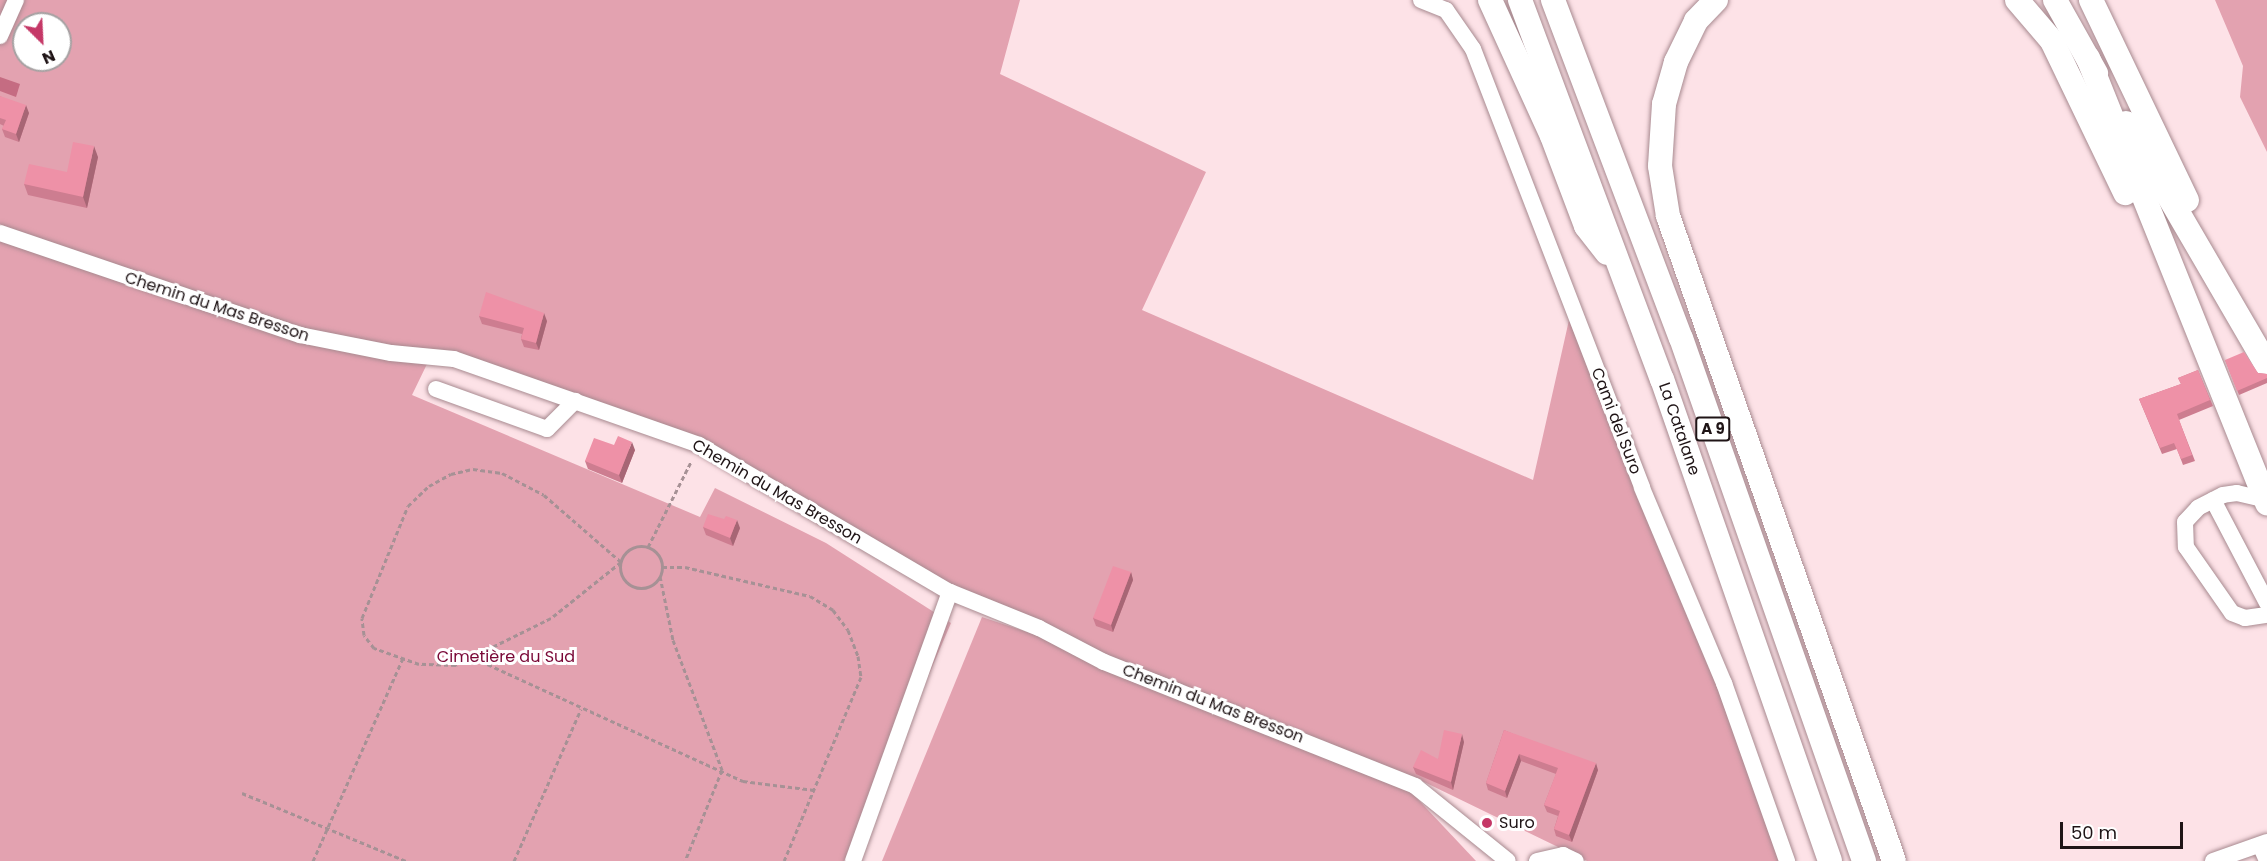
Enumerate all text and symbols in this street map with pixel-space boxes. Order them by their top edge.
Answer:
north arrow [12,12,72,72]
text: N [39,44,59,70]
street label: Chemin du Mas Bresson [122,268,312,346]
street label: Cami del Suro [1587,365,1645,477]
street label: La Catalane [1654,380,1704,478]
road number: A 9 [1695,417,1731,441]
street label: Chemin du Mas Bresson [689,435,865,549]
park label: Cimetière du Sud [437,647,575,667]
street label: Chemin du Mas Bresson [1120,660,1306,748]
scale bar [2063,810,2186,848]
place label: Suro [1499,813,1535,833]
marker: Suro [1480,816,1494,830]
text: 50 m [2071,820,2117,845]

